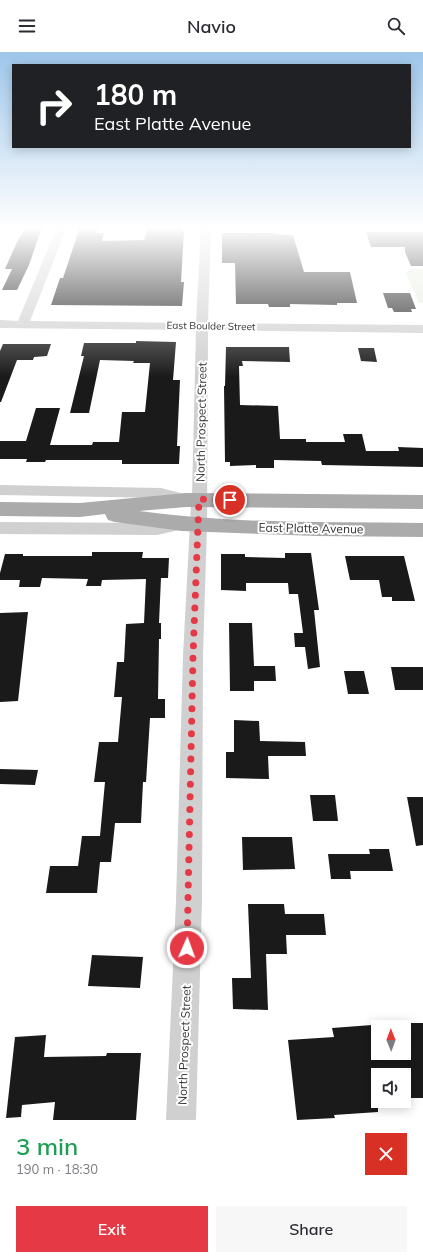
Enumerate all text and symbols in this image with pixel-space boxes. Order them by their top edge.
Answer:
icon: menu [16,15,38,37]
text: Navio [187,15,236,38]
icon: search [385,15,407,37]
text: 180 m [94,77,177,112]
icon: right [28,80,80,132]
text: East Platte Avenue [94,112,251,135]
street label: East Boulder Street [166,319,256,333]
street label: North Prospect Street [192,362,210,482]
pin [213,483,247,517]
icon: arrive [219,489,241,511]
street label: East Platte Avenue [258,520,364,536]
position arrow [166,927,208,969]
street label: North Prospect Street [174,985,194,1105]
north arrow [371,1020,411,1060]
map controls [371,1020,411,1108]
button: sound [371,1068,411,1108]
text: 3 min [16,1131,78,1161]
button: close [365,1133,407,1175]
text: 190 m · 18:30 [16,1161,98,1177]
button: Exit [16,1206,208,1252]
button: Share [216,1206,407,1252]

